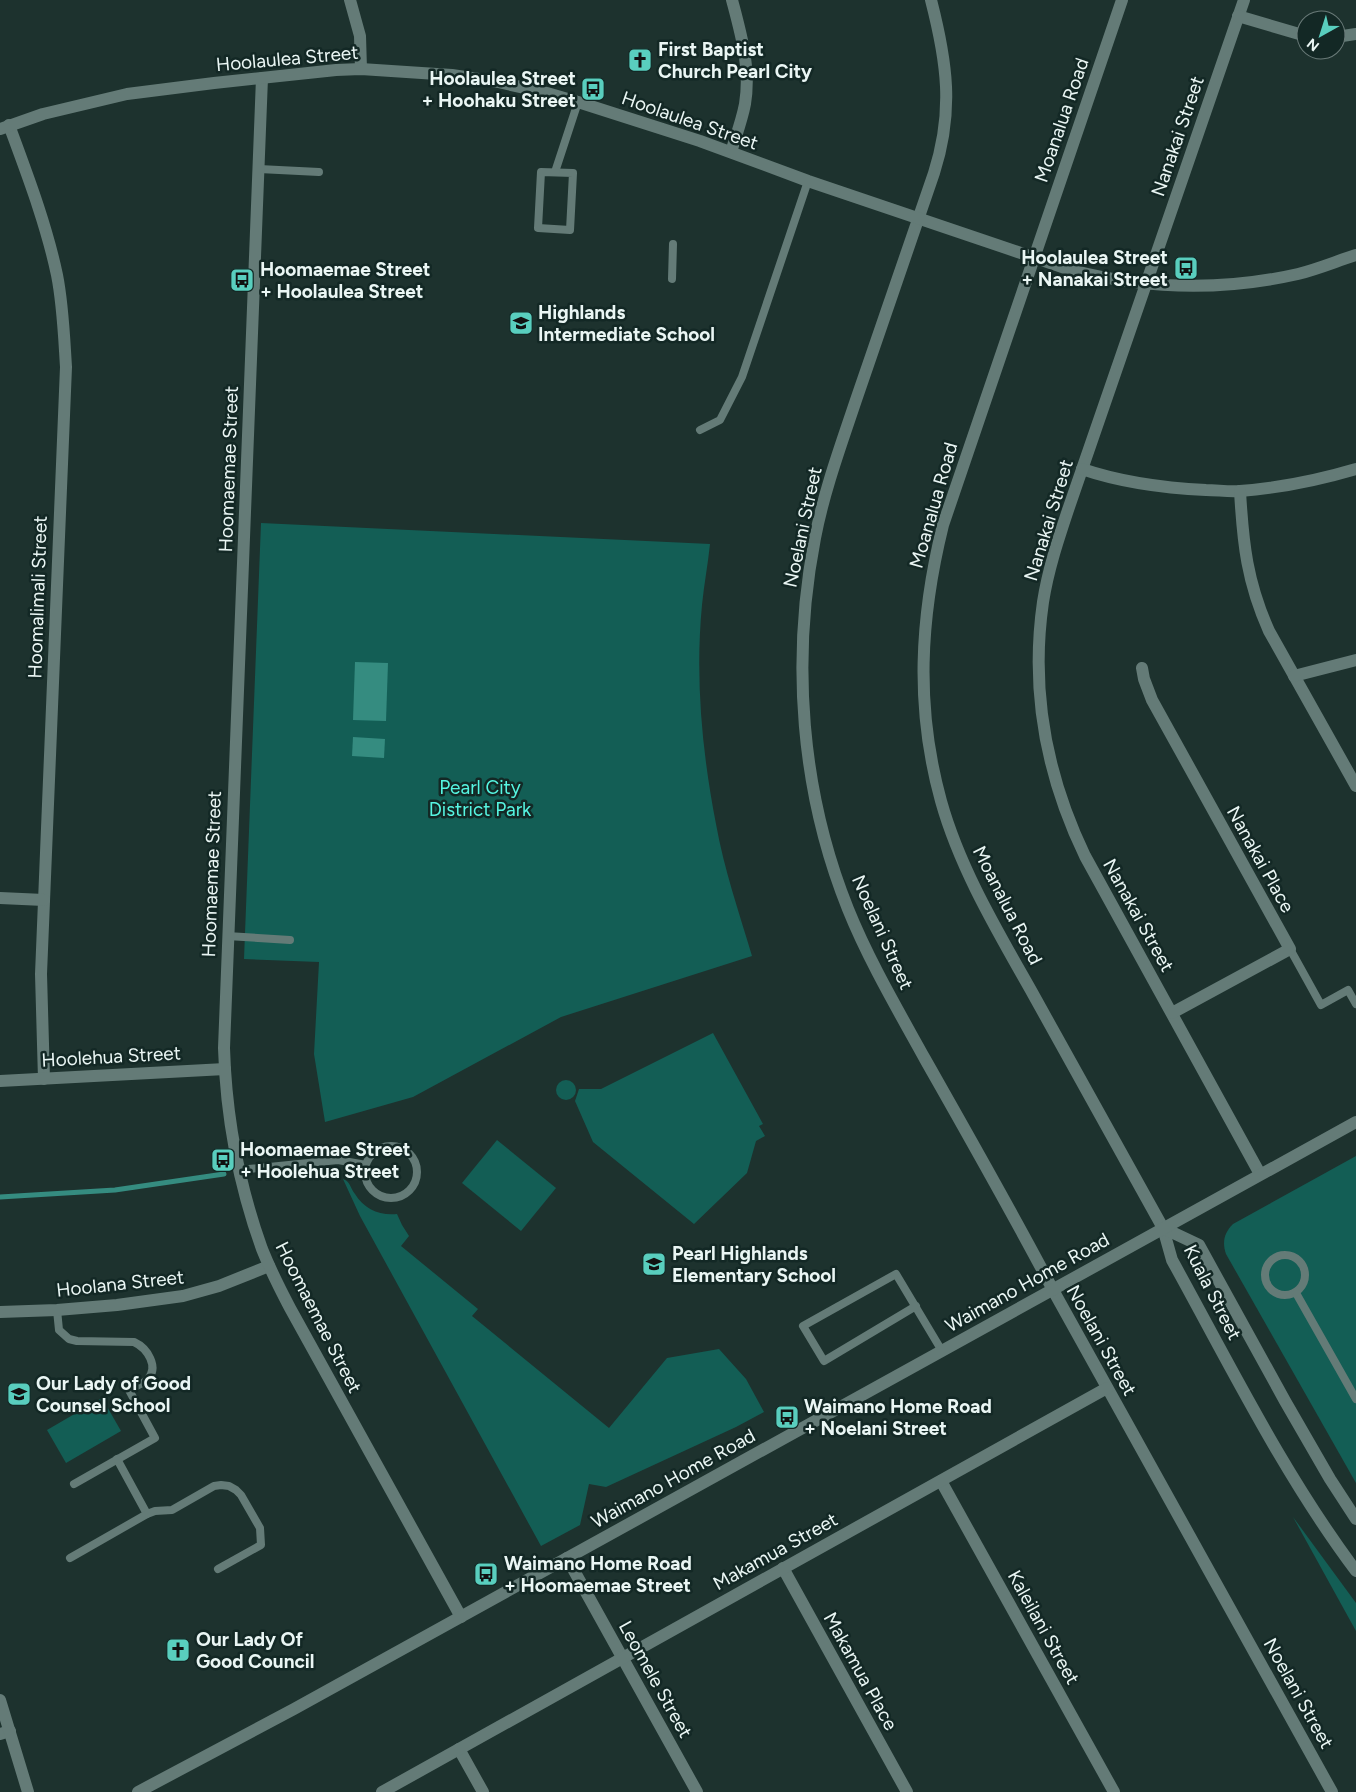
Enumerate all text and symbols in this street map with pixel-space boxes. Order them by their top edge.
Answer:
north arrow [1296,10,1346,60]
text: N [1304,35,1323,55]
place label: First Baptist Church Pearl City [658,38,812,83]
street label: Hoolaulea Street [215,41,359,76]
church icon: First Baptist Church Pearl City [627,47,653,73]
street label: Moanalua Road [1029,55,1094,185]
place label: Hoolaulea Street + Hoohaku Street [422,67,576,112]
street label: Nanakai Street [1146,73,1209,199]
bus stop icon: Hoolaulea Street + Hoohaku Street [580,76,606,102]
street label: Hoolaulea Street [619,86,761,155]
place label: Hoolaulea Street + Nanakai Street [1021,246,1168,291]
bus stop icon: Hoolaulea Street + Nanakai Street [1173,255,1199,281]
place label: Hoomaemae Street + Hoolaulea Street [260,258,431,303]
bus stop icon: Hoomaemae Street + Hoolaulea Street [229,267,255,293]
place label: Highlands Intermediate School [538,301,715,346]
school or university icon: Highlands Intermediate School [508,310,534,336]
street label: Hoomaemae Street [214,385,243,553]
street label: Moanalua Road [905,439,962,571]
street label: Nanakai Street [1019,457,1078,584]
street label: Noelani Street [778,465,827,590]
street label: Hoomalimali Street [23,515,52,679]
park label: Pearl City District Park [429,776,532,821]
street label: Hoomaemae Street [197,790,226,958]
street label: Nanakai Place [1222,802,1299,916]
street label: Moanalua Road [968,842,1047,968]
street label: Nanakai Street [1098,855,1179,976]
street label: Noelani Street [847,871,918,993]
street label: Hoolehua Street [41,1041,181,1072]
place label: Hoomaemae Street + Hoolehua Street [240,1138,411,1183]
bus stop icon: Hoomaemae Street + Hoolehua Street [210,1147,236,1173]
street label: Waimano Home Road [941,1228,1113,1337]
street label: Hoomaemae Street [270,1238,367,1397]
street label: Kuala Street [1179,1241,1246,1344]
place label: Pearl Highlands Elementary School [672,1242,836,1287]
school or university icon: Pearl Highlands Elementary School [641,1251,667,1277]
street label: Hoolana Street [55,1265,185,1302]
street label: Noelani Street [1062,1281,1141,1400]
place label: Our Lady of Good Counsel School [36,1372,191,1417]
school or university icon: Our Lady of Good Counsel School [6,1381,32,1407]
place label: Waimano Home Road + Noelani Street [804,1395,992,1440]
bus stop icon: Waimano Home Road + Noelani Street [774,1404,800,1430]
street label: Waimano Home Road [587,1424,759,1533]
street label: Makamua Street [709,1508,842,1595]
place label: Waimano Home Road + Hoomaemae Street [504,1552,692,1597]
bus stop icon: Waimano Home Road + Hoomaemae Street [473,1561,499,1587]
street label: Kaleilani Street [1003,1566,1084,1688]
street label: Makamua Place [819,1608,902,1734]
street label: Leomele Street [614,1617,697,1742]
place label: Our Lady Of Good Council [196,1628,314,1673]
street label: Noelani Street [1259,1634,1338,1753]
church icon: Our Lady Of Good Council [165,1637,191,1663]

